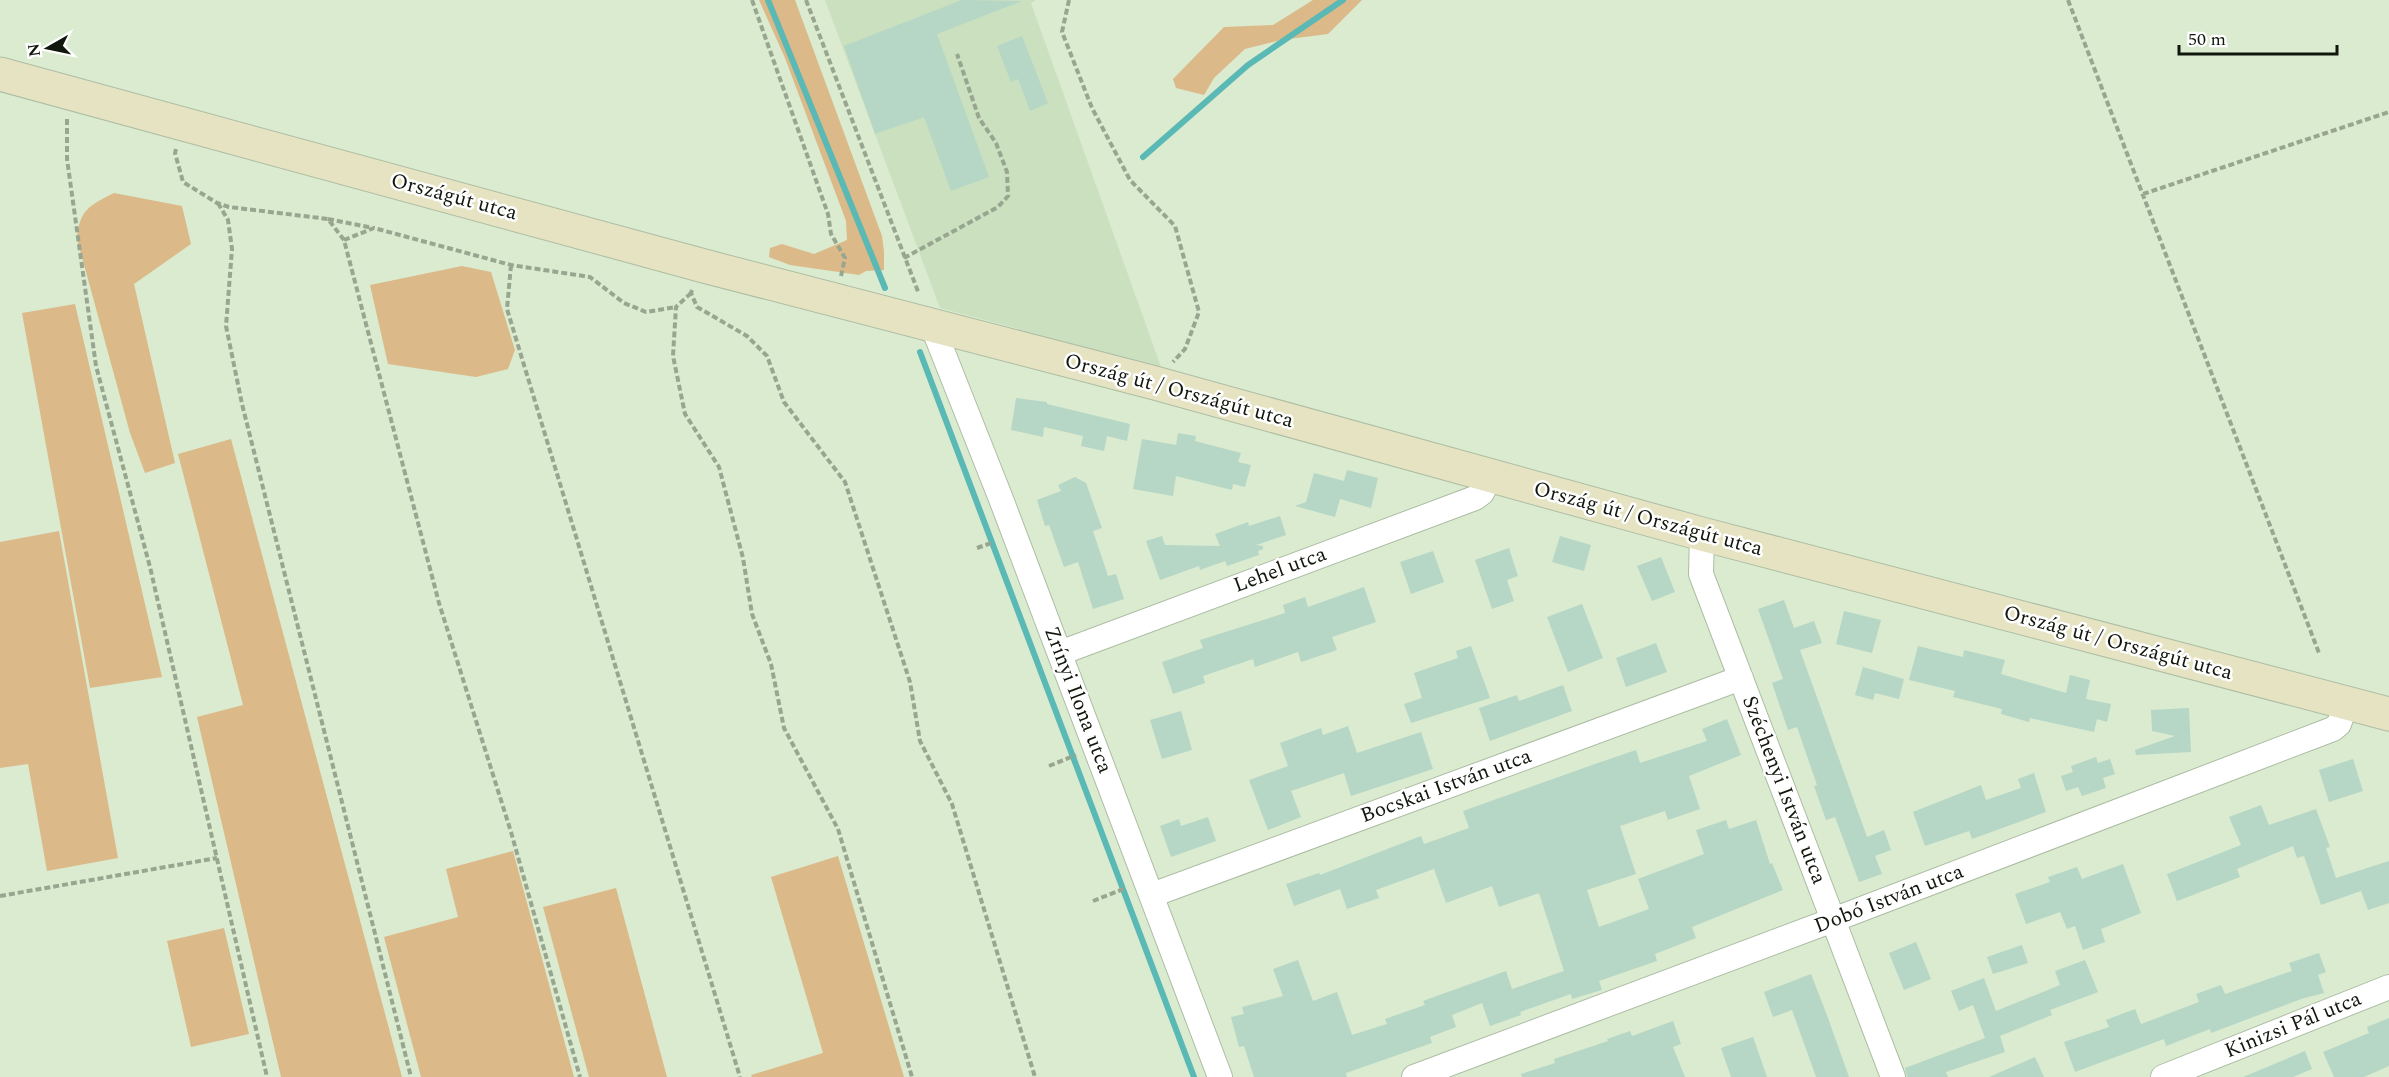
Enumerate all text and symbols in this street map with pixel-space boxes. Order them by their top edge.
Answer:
north arrow [18,18,78,78]
scale bar [2179,18,2336,56]
text: 50 m [2188,26,2226,53]
text: N [21,42,47,59]
street label: Országút utca [387,165,522,229]
street label: Ország út / Országút utca [1061,345,1298,437]
street label: Ország út / Országút utca [1530,473,1767,565]
street label: Lehel utca [1229,538,1332,602]
street label: Ország út / Országút utca [2000,597,2237,689]
street label: Zrínyi Ilona utca [1035,622,1121,779]
street label: Széchenyi István utca [1733,691,1835,890]
street label: Bocskai István utca [1356,740,1537,832]
street label: Dobó István utca [1810,856,1969,942]
street label: Kinizsi Pál utca [2220,983,2367,1067]

